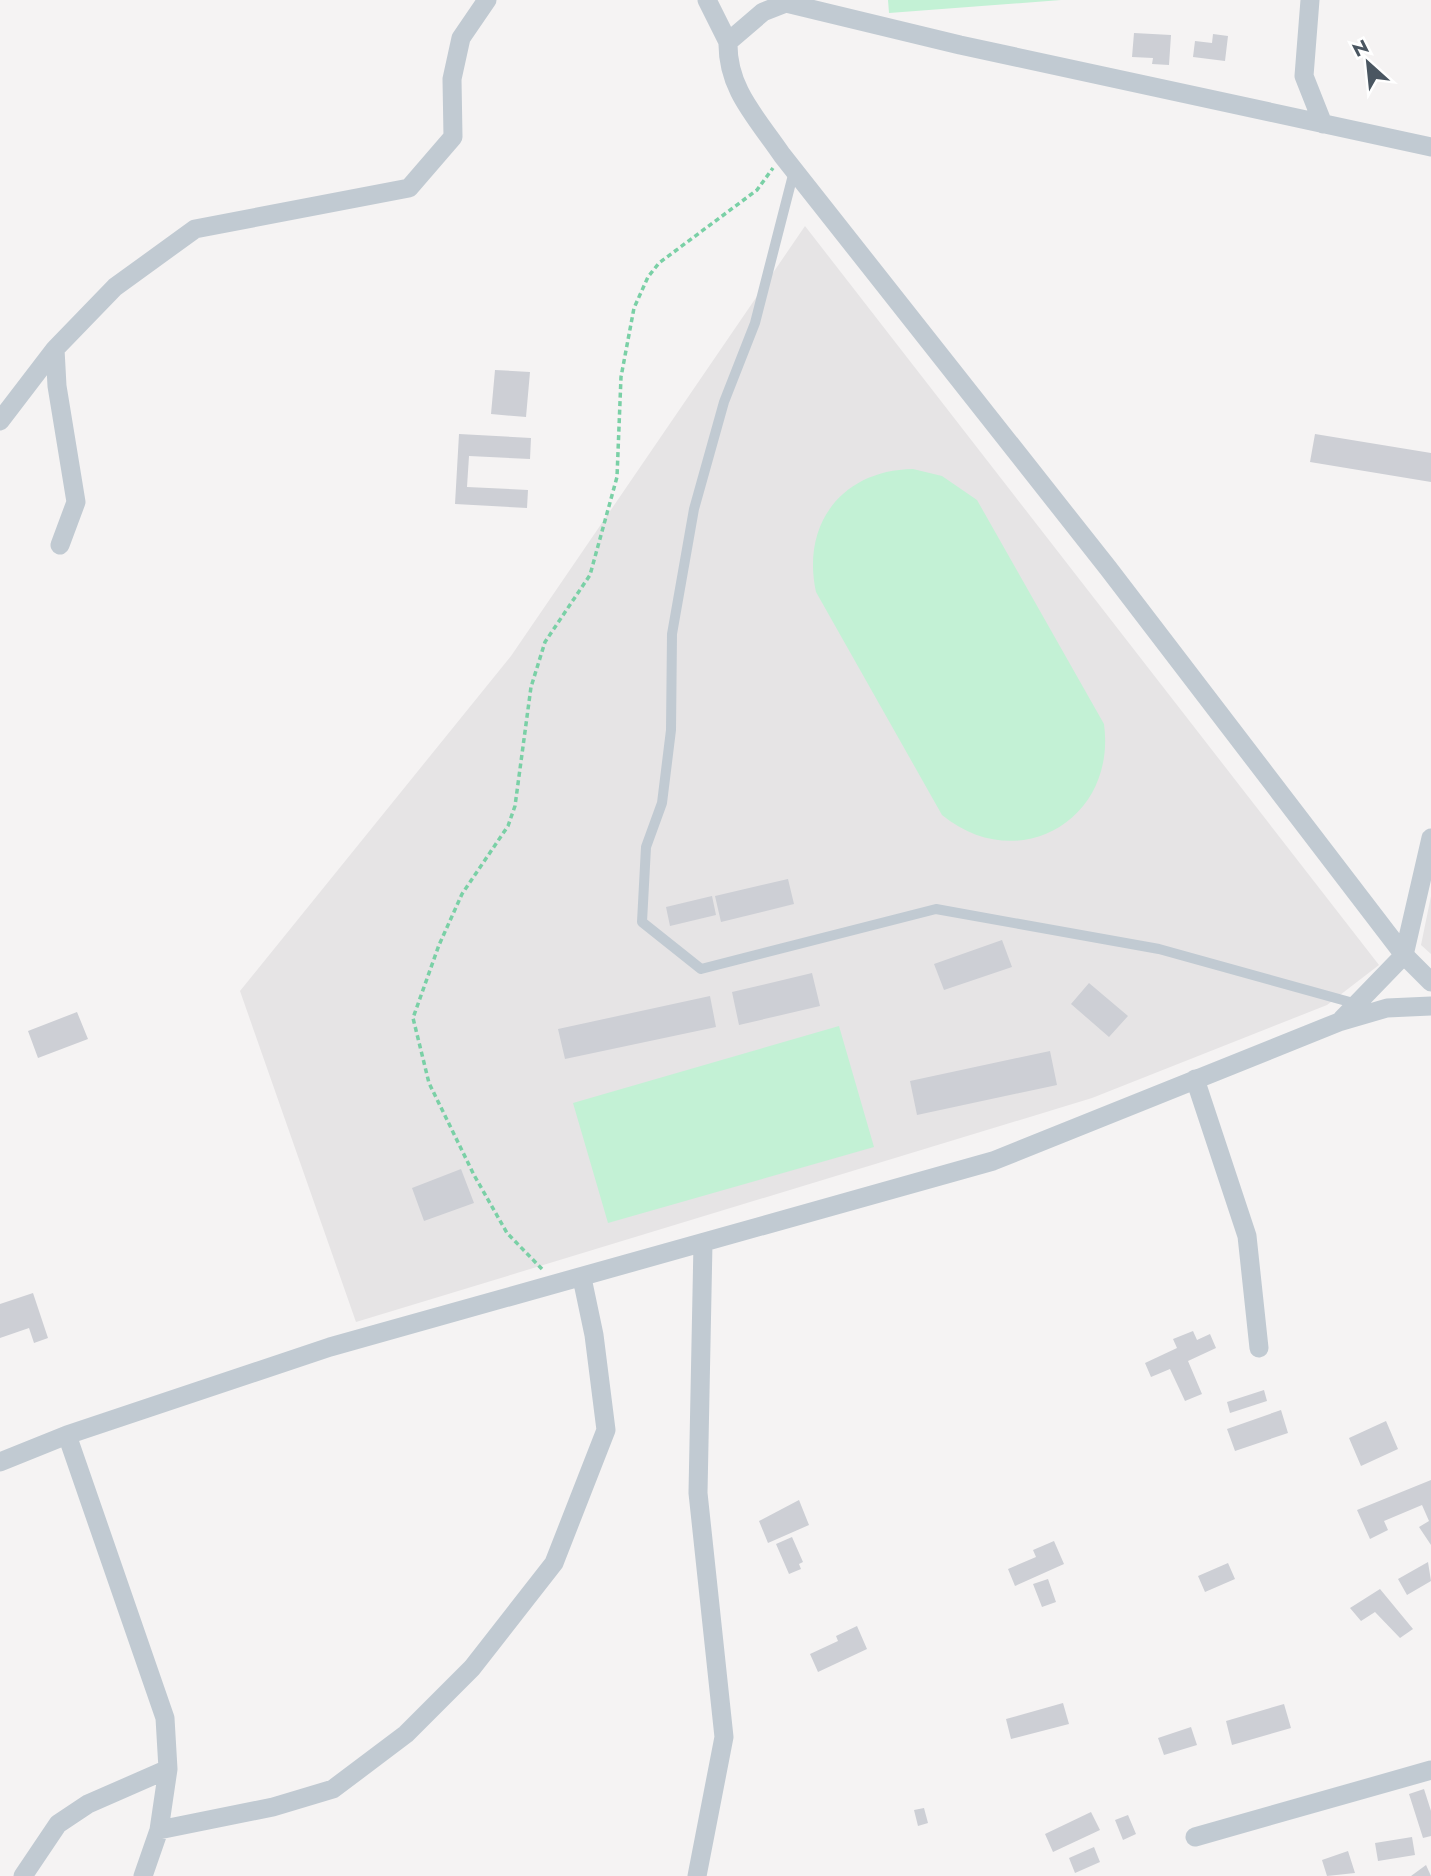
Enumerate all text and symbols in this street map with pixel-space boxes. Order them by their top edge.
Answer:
north arrow [1333,28,1403,98]
text: N [1348,33,1373,64]

